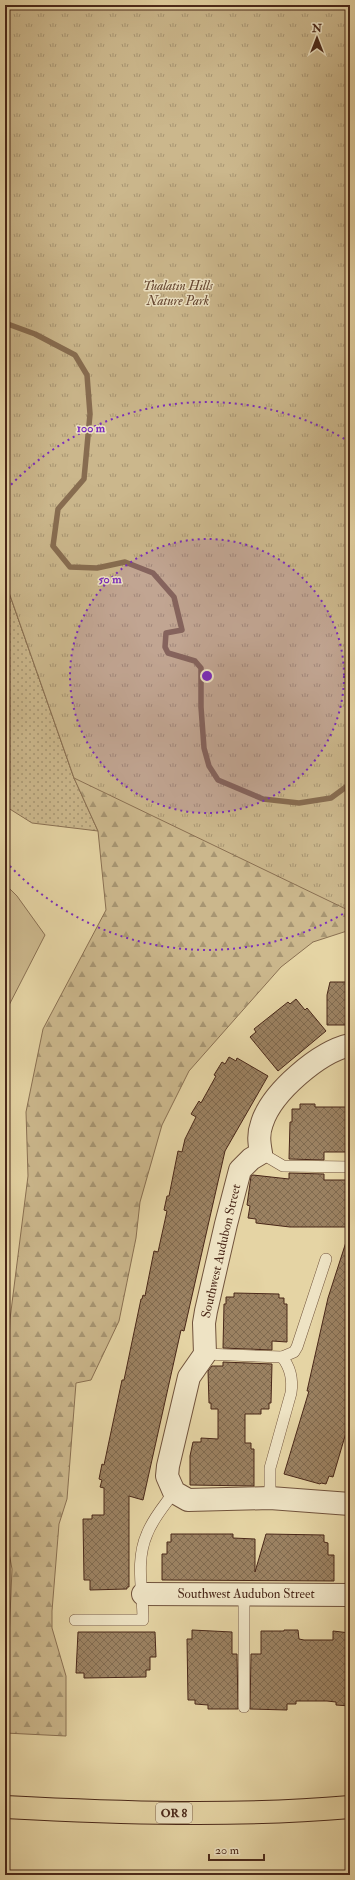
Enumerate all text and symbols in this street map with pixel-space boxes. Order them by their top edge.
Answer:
north arrow [297,18,337,58]
text: N [311,22,323,35]
park label: Tualatin Hills Nature Park [143,278,213,309]
text: 100 m [77,421,106,436]
text: 50 m [98,572,122,587]
centre of rings [200,669,214,683]
street label: Southwest Audubon Street [198,1182,244,1320]
street label: Southwest Audubon Street [177,1586,315,1602]
road number: OR 8 [156,1803,192,1823]
scale bar [209,1836,264,1862]
text: 20 m [215,1843,240,1858]

